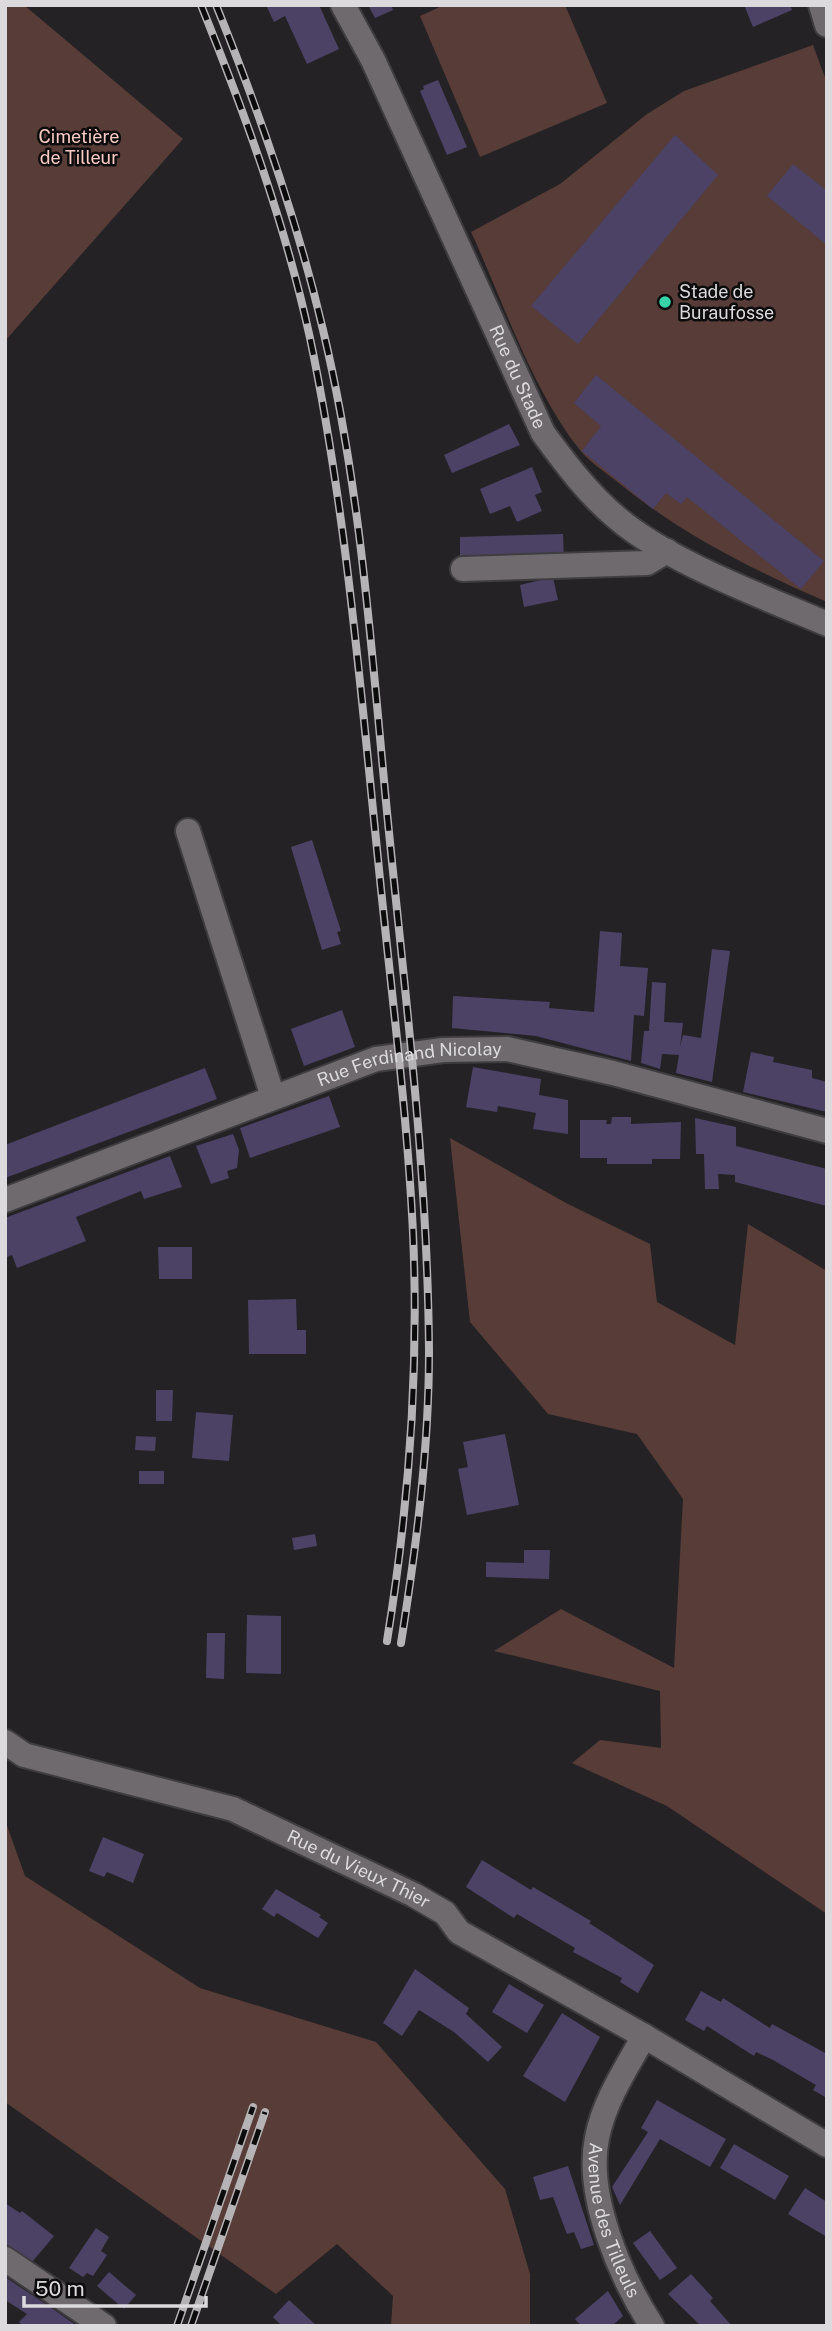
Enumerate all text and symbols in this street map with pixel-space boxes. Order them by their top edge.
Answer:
park label: Cimetière de Tilleur [38,126,120,168]
place label: Stade de Buraufosse [679,281,774,323]
marker: Stade de Buraufosse [657,294,673,310]
street label: Rue du Stade [485,322,551,432]
street label: Rue Ferdinand Nicolay [314,1038,502,1090]
street label: Rue du Vieux Thier [284,1825,434,1912]
street label: Avenue des Tilleuls [585,2142,644,2301]
scale bar [24,2264,206,2308]
text: 50 m [35,2276,85,2301]

